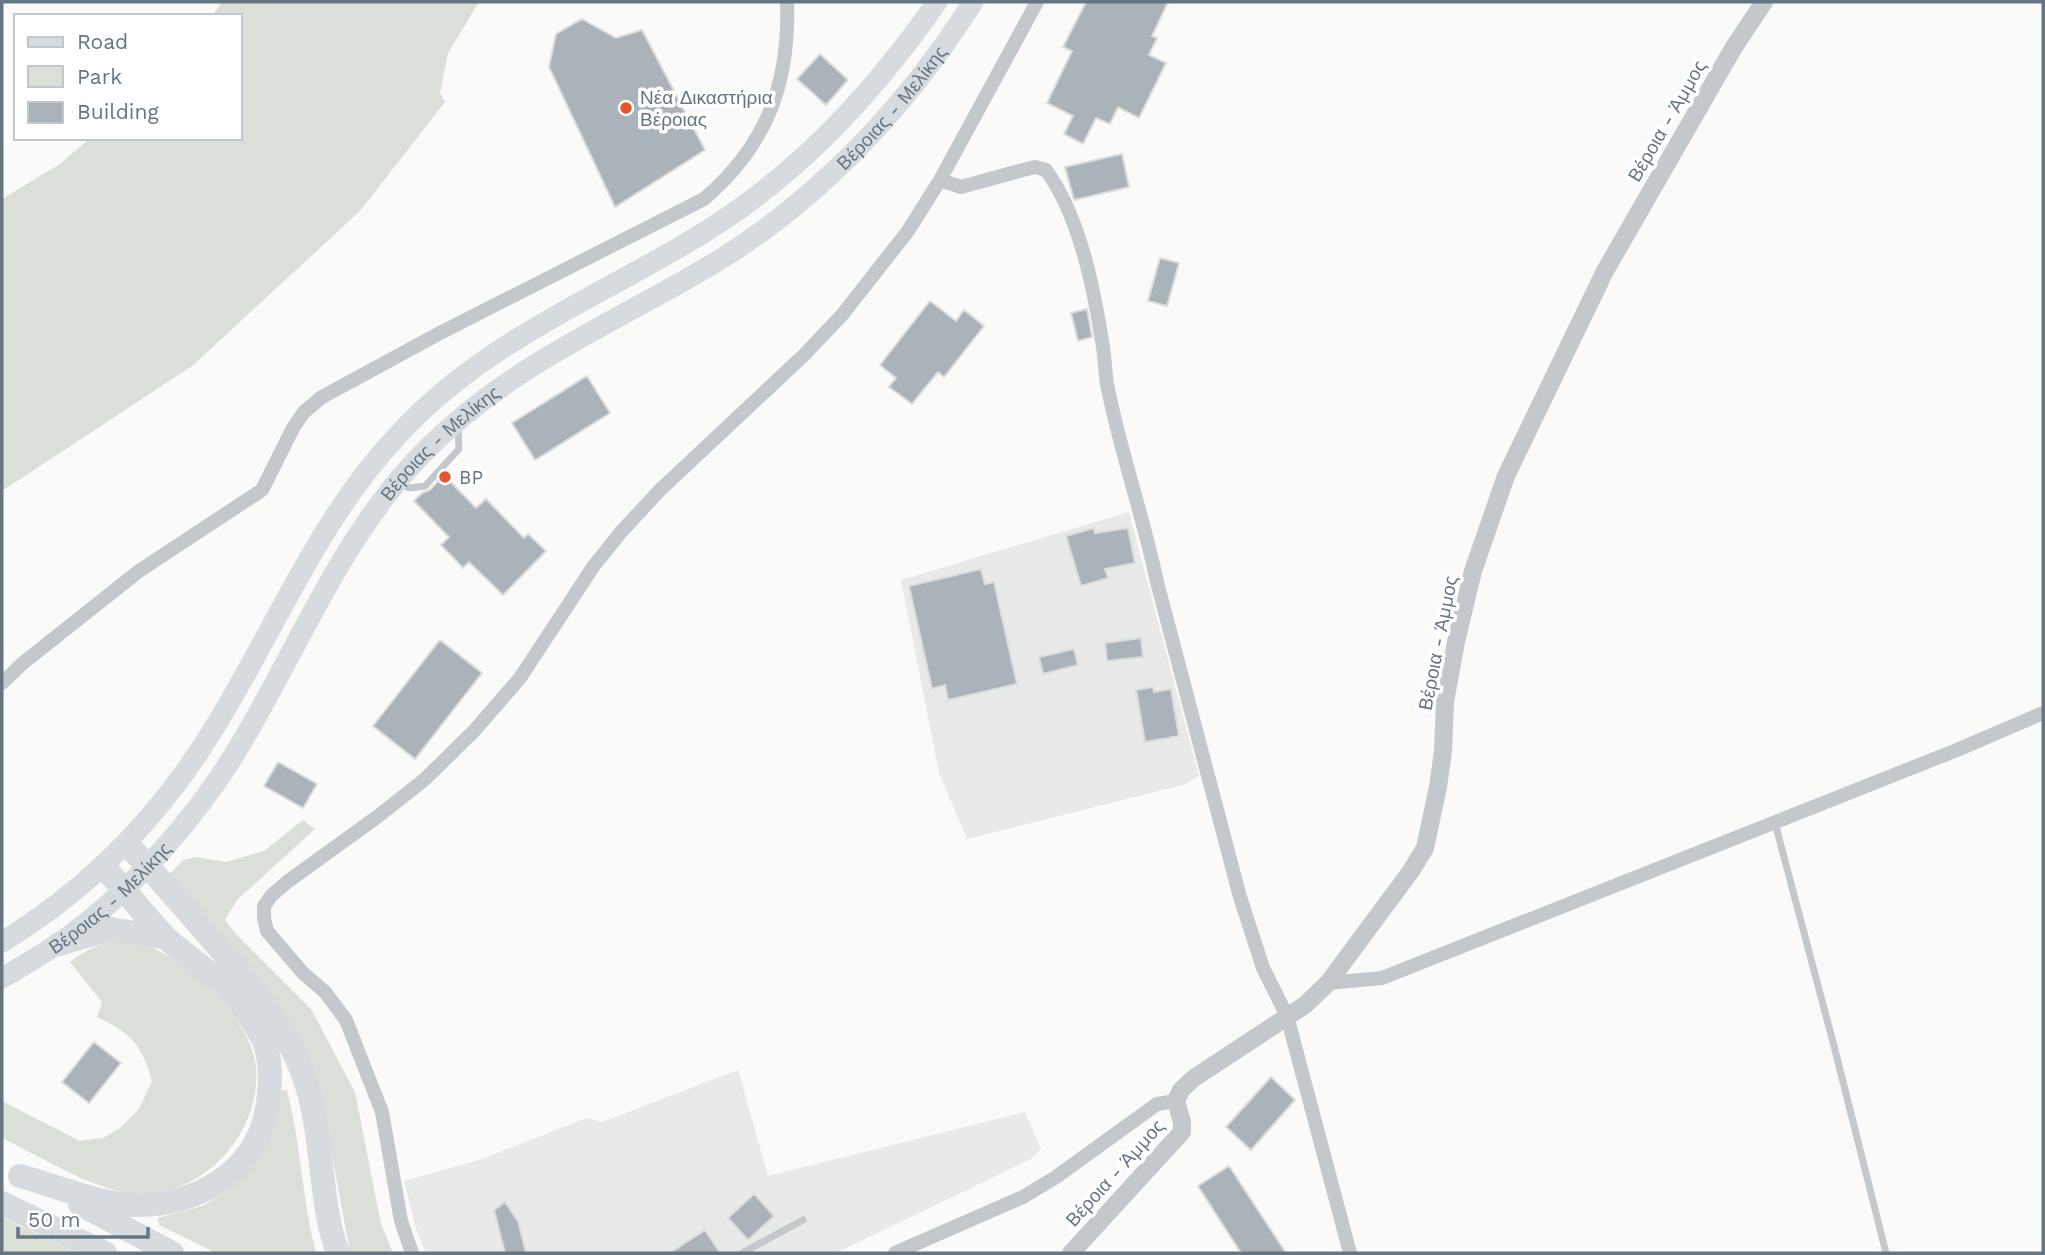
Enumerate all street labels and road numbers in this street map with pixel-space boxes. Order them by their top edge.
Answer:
street label: Βέροιας - Μελίκης [832,41,951,174]
street label: Βέροια - Άμμος [1623,56,1711,186]
street label: Βέροιας - Μελίκης [375,380,504,505]
street label: Βέροια - Άμμος [1414,574,1462,712]
street label: Βέροιας - Μελίκης [44,837,176,958]
street label: Βέροια - Άμμος [1061,1115,1169,1231]

